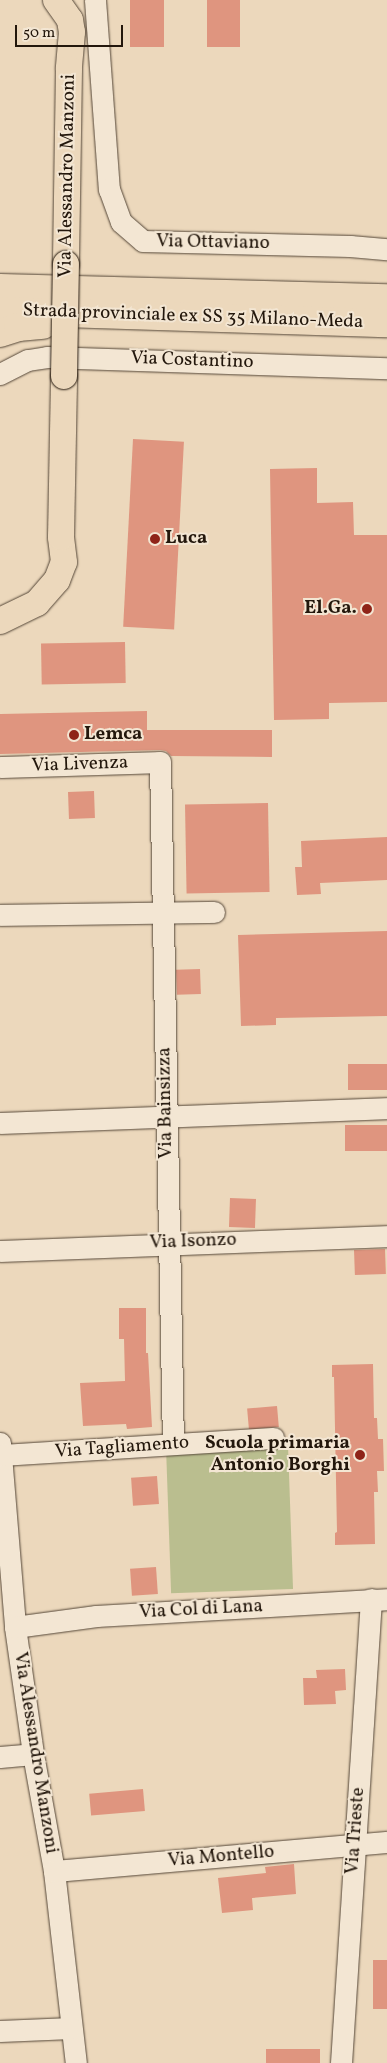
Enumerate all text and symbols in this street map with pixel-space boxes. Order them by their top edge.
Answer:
scale bar [18,15,125,47]
text: 50 m [23,23,55,44]
street label: Via Alessandro Manzoni [55,74,81,278]
street label: Via Ottaviano [156,231,270,255]
street label: Strada provinciale ex SS 35 Milano-Meda [22,300,364,334]
street label: Via Costantino [130,347,254,375]
place label: Luca [165,528,207,550]
marker: Luca [149,533,161,545]
place label: El.Ga. [304,598,357,620]
marker: El.Ga. [361,603,373,615]
place label: Lemca [84,724,142,746]
marker: Lemca [68,729,80,741]
street label: Via Livenza [31,752,129,778]
street label: Via Bainsizza [154,1047,178,1159]
street label: Via Isonzo [149,1229,237,1255]
street label: Via Tagliamento [54,1432,190,1464]
place label: Scuola primaria Antonio Borghi [205,1433,350,1477]
marker: Scuola primaria Antonio Borghi [354,1449,366,1461]
street label: Via Col di Lana [138,1595,264,1625]
street label: Via Alessandro Manzoni [8,1650,62,1856]
street label: Via Trieste [342,1786,370,1876]
street label: Via Montello [167,1841,275,1873]

